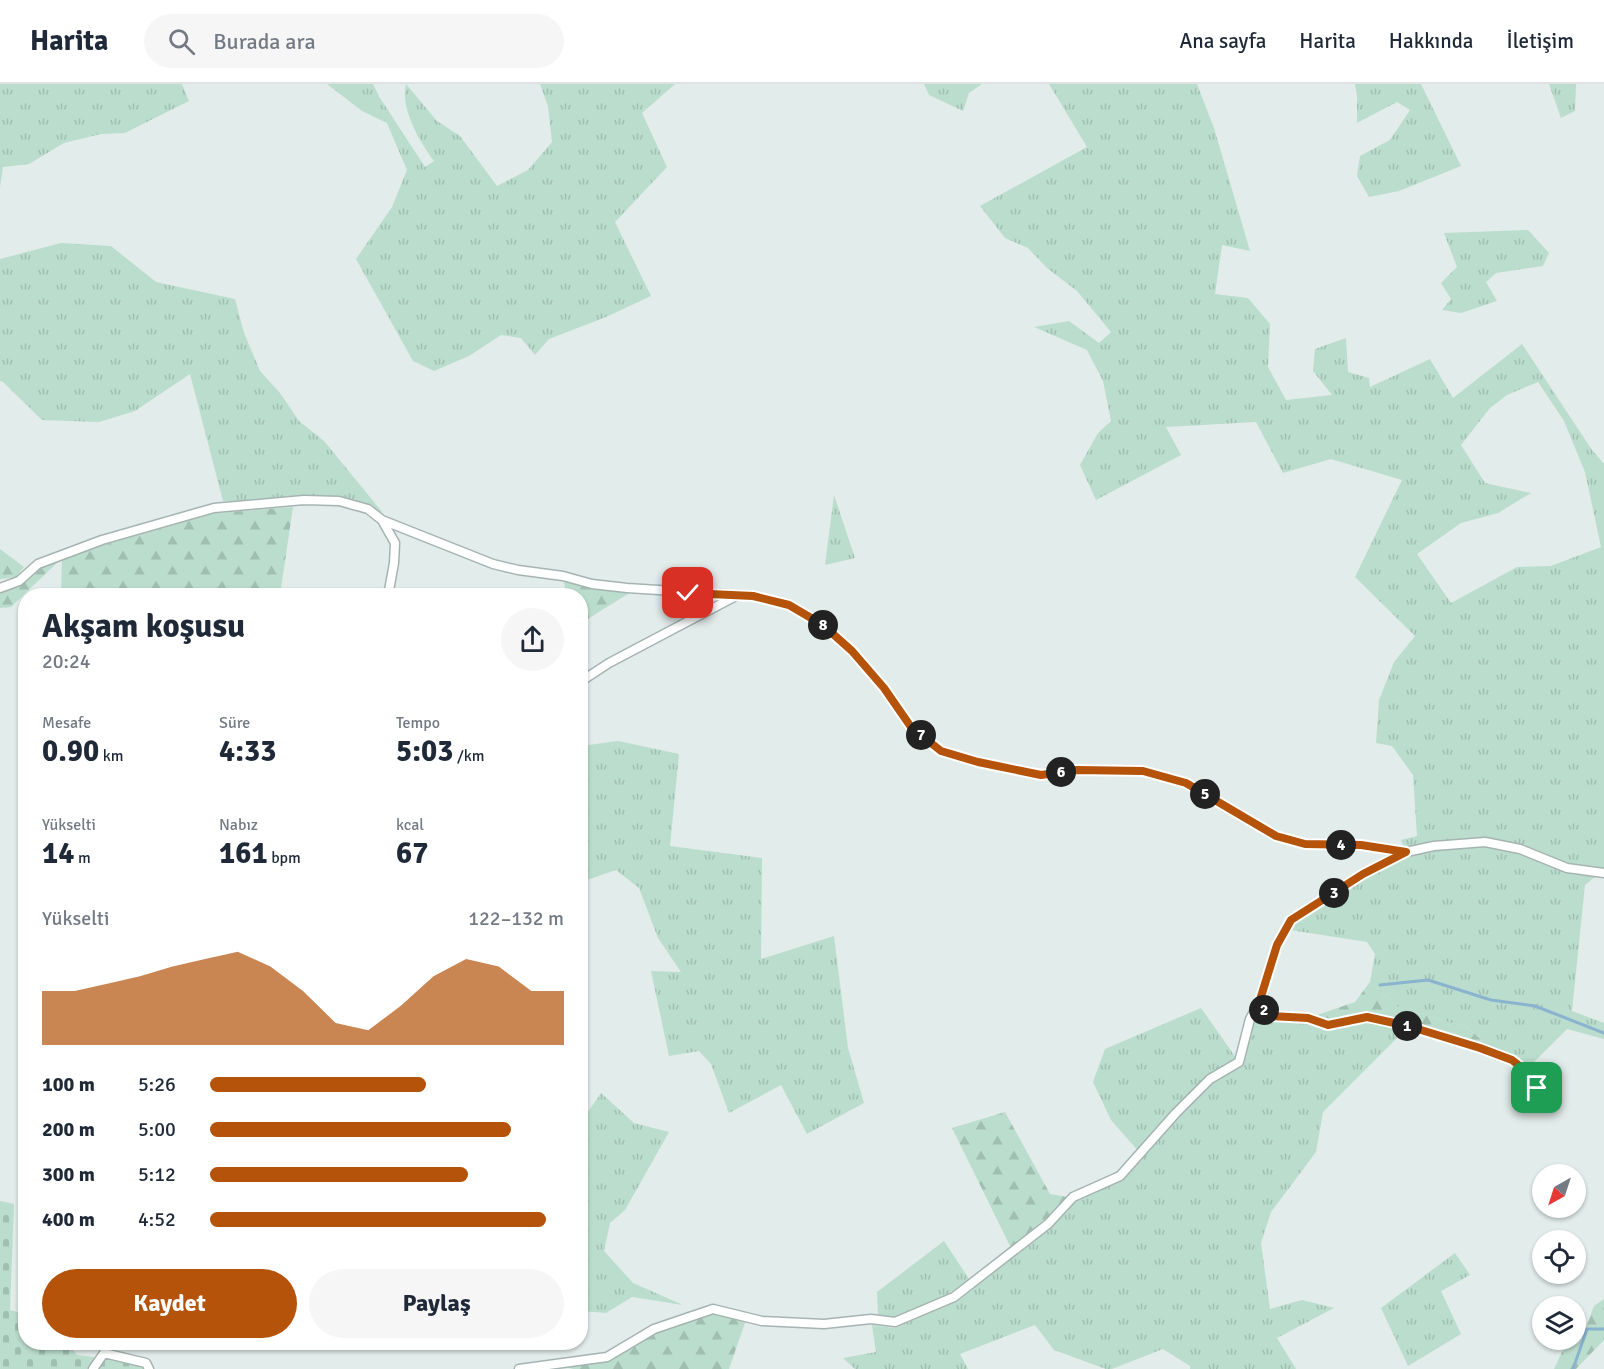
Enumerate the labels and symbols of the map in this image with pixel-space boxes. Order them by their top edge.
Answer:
pin [662,567,713,618]
pin: 8 [808,610,838,640]
pin: 7 [906,720,936,750]
pin: 6 [1046,757,1076,787]
pin: 5 [1190,779,1220,809]
pin: 4 [1326,830,1356,860]
pin: 3 [1319,878,1349,908]
pin: 2 [1249,995,1279,1025]
pin: 1 [1392,1011,1422,1041]
pin [1511,1062,1562,1113]
north arrow [1532,1164,1586,1218]

